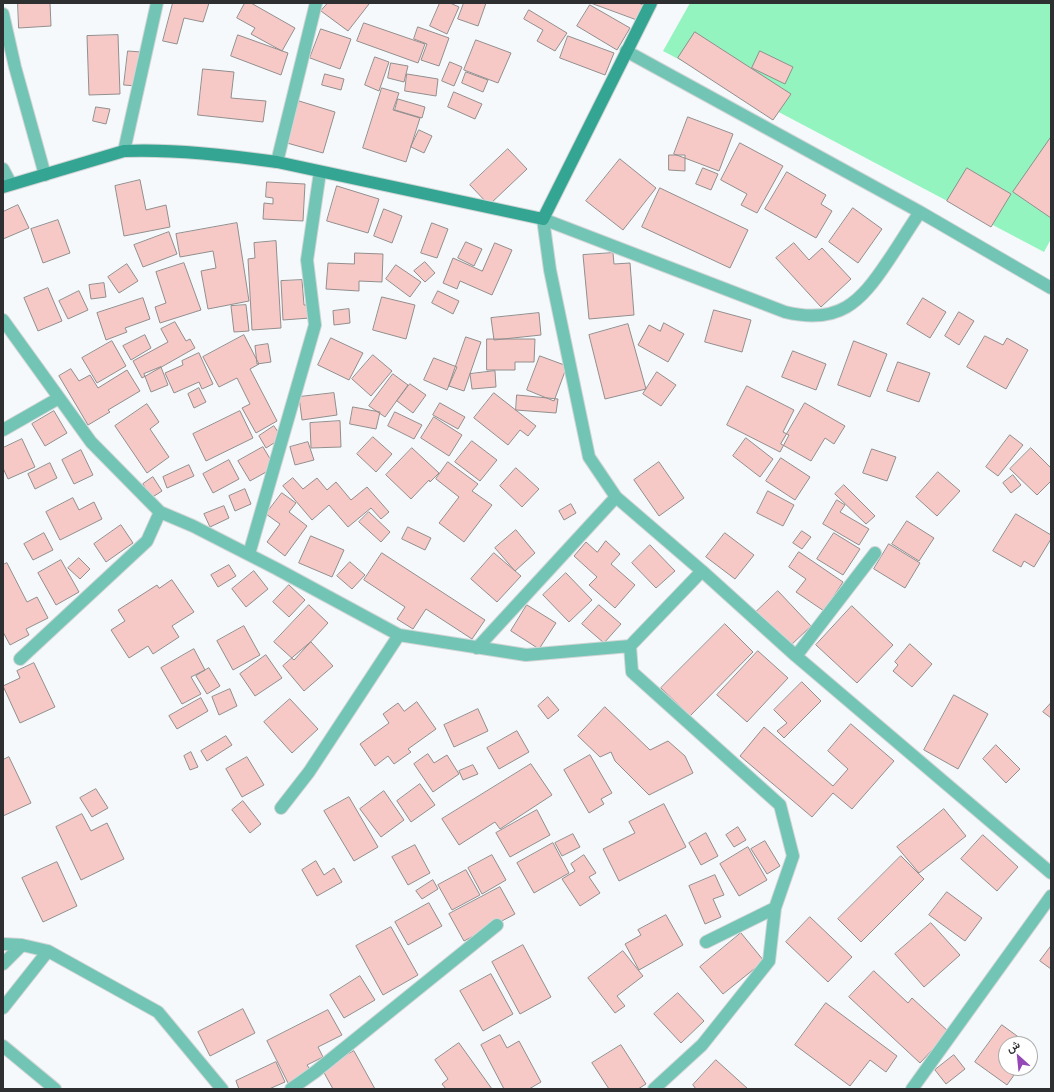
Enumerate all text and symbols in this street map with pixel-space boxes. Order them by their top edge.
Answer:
north arrow [998,1036,1038,1076]
text: ش [1004,1037,1022,1055]

